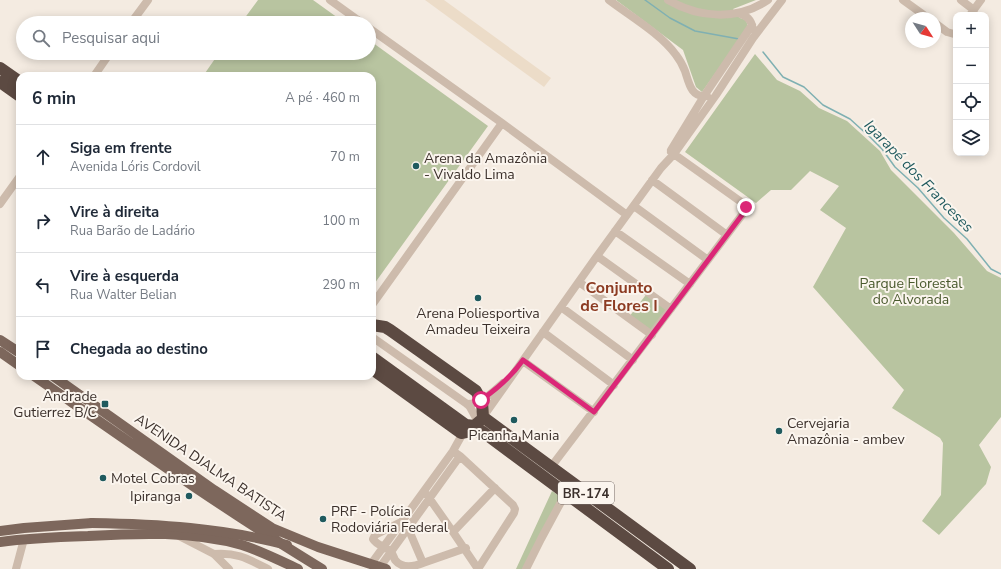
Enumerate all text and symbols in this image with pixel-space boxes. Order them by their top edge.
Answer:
north arrow [905,12,941,48]
map controls [953,12,989,156]
button: + [953,12,989,48]
search box [16,16,376,60]
icon: search [30,27,52,49]
text: Pesquisar aqui [62,28,160,48]
button: − [953,48,989,84]
button: locate [953,84,989,120]
text: 6 min [32,87,76,110]
text: A pé · 460 m [285,89,360,107]
water label: Igarapé dos Franceses [860,115,978,237]
button: layers [953,120,989,156]
text: Siga em frente [70,138,172,158]
icon: ahead [32,146,54,168]
text: 70 m [330,148,360,166]
place label: Arena da Amazônia - Vivaldo Lima [424,149,547,184]
text: Avenida Lóris Cordovil [70,158,201,176]
marker: Arena da Amazônia - Vivaldo Lima [411,161,421,171]
route end [737,198,755,216]
text: Vire à direita [70,202,159,222]
icon: right [32,210,54,232]
text: 100 m [322,212,360,230]
text: Rua Barão de Ladário [70,222,195,240]
text: Vire à esquerda [70,266,179,286]
icon: left [32,274,54,296]
park label: Parque Florestal do Alvorada [860,274,963,309]
text: 290 m [322,276,360,294]
district label: Conjunto de Flores I [580,277,658,317]
text: Rua Walter Belian [70,286,177,304]
marker: Arena Poliesportiva Amadeu Teixeira [473,293,483,303]
place label: Arena Poliesportiva Amadeu Teixeira [416,304,540,339]
icon: arrive [32,338,54,360]
text: Chegada ao destino [70,339,208,359]
place label: Andrade Gutierrez B/C [13,387,97,422]
route start [472,391,490,409]
marker: Andrade Gutierrez B/C [100,399,110,409]
street label: AVENIDA DJALMA BATISTA [131,409,291,526]
place label: Cervejaria Amazônia - ambev [787,414,905,449]
marker: Picanha Mania [509,415,519,425]
place label: Picanha Mania [469,426,559,445]
marker: Cervejaria Amazônia - ambev [774,426,784,436]
place label: Motel Cobras [111,469,195,488]
marker: Motel Cobras [98,473,108,483]
road number: BR-174 [558,482,614,504]
place label: Ipiranga [130,487,181,506]
marker: Ipiranga [184,491,194,501]
place label: PRF - Polícia Rodoviária Federal [331,502,449,537]
marker: PRF - Polícia Rodoviária Federal [318,514,328,524]

